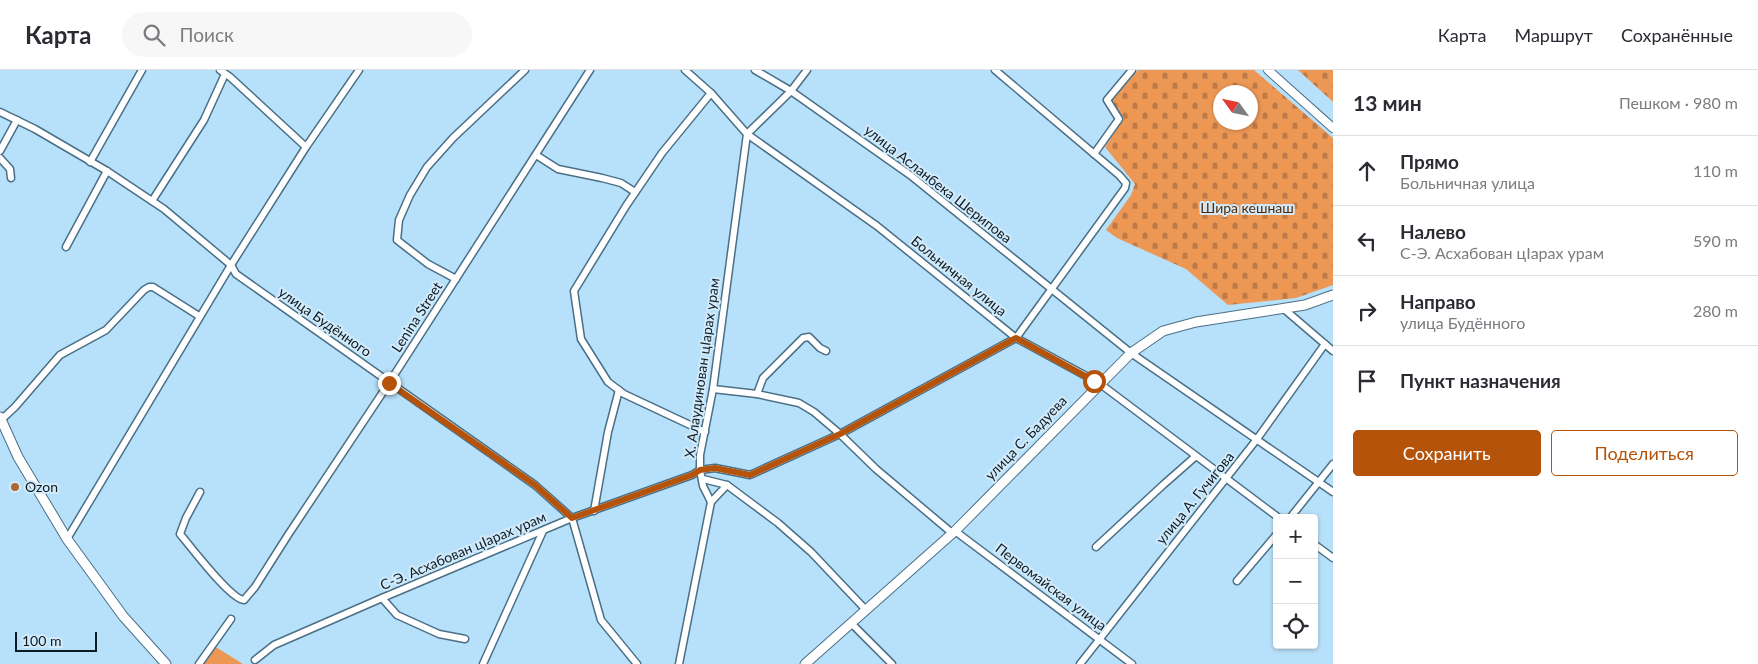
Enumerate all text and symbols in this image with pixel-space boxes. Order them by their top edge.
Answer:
search box [122,12,472,57]
text: Карта [25,20,92,49]
icon: search [140,21,168,49]
text: Поиск [180,23,234,46]
text: Карта [1438,24,1486,46]
text: Маршрут [1514,24,1593,46]
text: Сохранённые [1621,24,1733,46]
north arrow [1213,85,1258,130]
text: 13 мин [1353,90,1422,115]
text: Пешком · 980 m [1619,93,1738,112]
street label: улица Асланбека Шерипова [861,121,1015,246]
text: Прямо [1400,150,1459,173]
icon: ahead [1353,157,1381,185]
text: 110 m [1693,161,1738,180]
text: Больничная улица [1400,173,1535,192]
park label: Шира кешнаш [1200,199,1294,216]
text: Налево [1400,220,1466,243]
icon: left [1353,227,1381,255]
text: 590 m [1693,231,1738,250]
street label: Больничная улица [908,232,1011,319]
text: С-Э. Асхабован цIарах урам [1400,243,1604,262]
street label: Х. Алаудинован цIарах урам [680,277,723,459]
street label: Lenina Street [388,278,446,355]
street label: улица Будённого [275,283,375,360]
text: Направо [1400,290,1476,313]
icon: right [1353,297,1381,325]
text: 280 m [1693,301,1738,320]
text: улица Будённого [1400,313,1525,332]
icon: arrive [1353,367,1381,395]
text: Пункт назначения [1400,369,1561,392]
route start [1083,370,1106,393]
route end [378,372,401,395]
street label: улица С. Бадуева [981,392,1070,483]
button: Сохранить [1353,430,1541,476]
button: Поделиться [1551,430,1738,476]
street label: улица А. Гучигова [1152,448,1237,547]
place label: Ozon [25,478,58,495]
marker: Ozon [9,481,21,493]
street label: С-Э. Асхабован цIарах урам [377,508,548,593]
map controls [1273,514,1318,649]
button: + [1273,514,1318,559]
street label: Первомайская улица [992,539,1110,634]
button: − [1273,559,1318,604]
button: locate [1273,604,1318,649]
scale bar [15,629,98,652]
text: 100 m [22,632,61,649]

